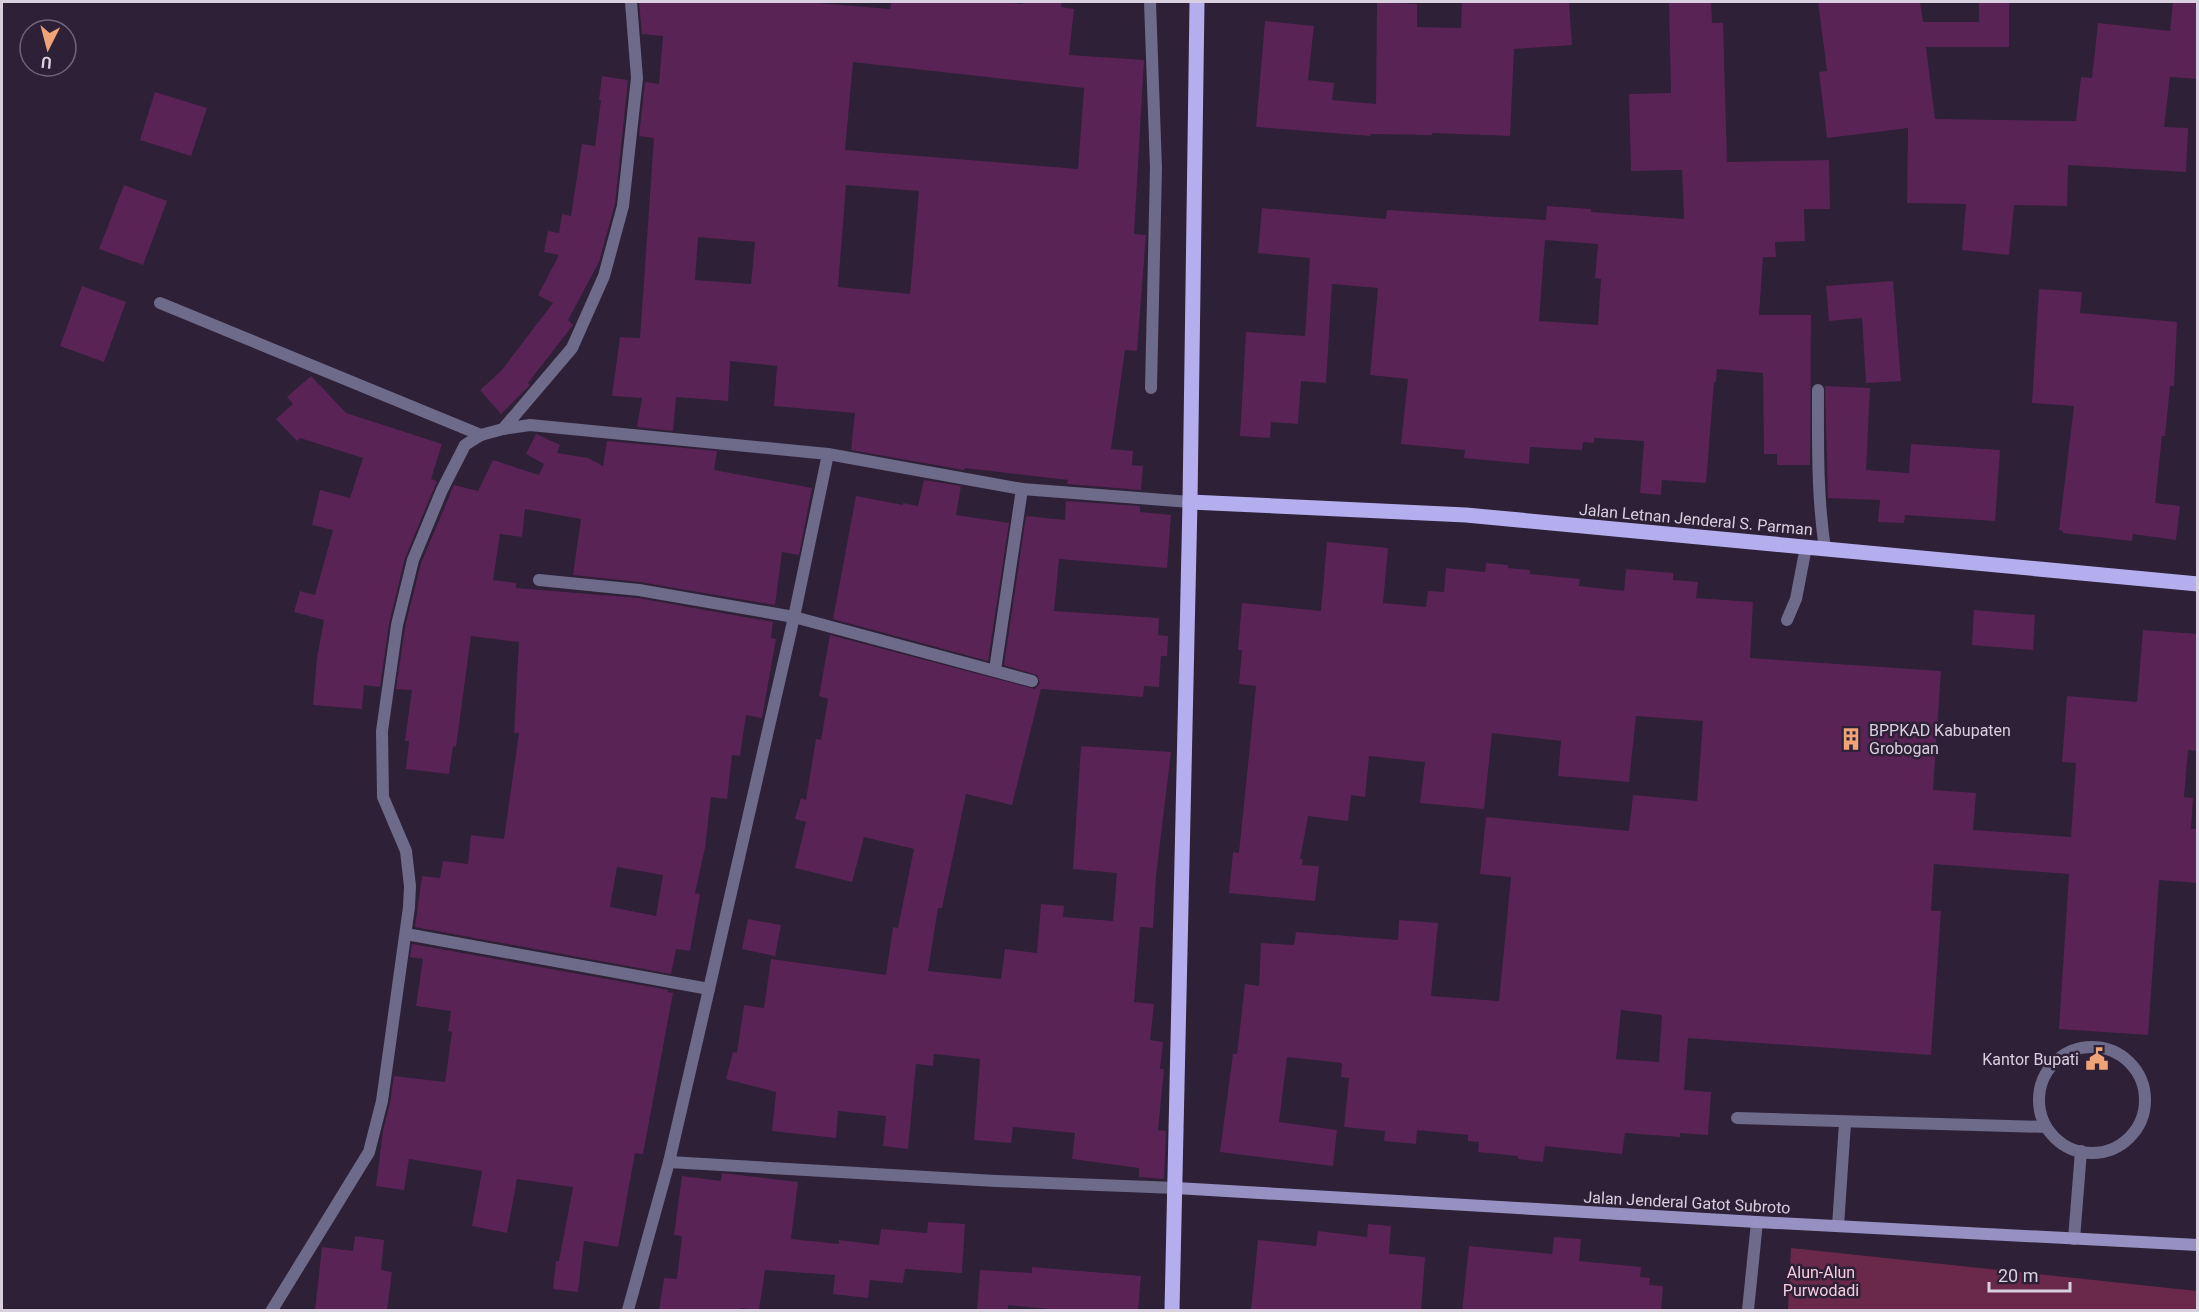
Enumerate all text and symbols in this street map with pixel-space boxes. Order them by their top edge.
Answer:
north arrow [18,18,78,78]
text: U [40,52,53,72]
street label: Jalan Letnan Jenderal S. Parman [1578,500,1814,539]
place label: BPPKAD Kabupaten Grobogan [1869,721,2011,758]
building icon: BPPKAD Kabupaten Grobogan [1838,726,1864,752]
public building icon: Kantor Bupati [2084,1046,2110,1072]
place label: Kantor Bupati [1982,1050,2079,1069]
street label: Jalan Jenderal Gatot Subroto [1583,1188,1791,1217]
scale bar [1989,1255,2070,1293]
park label: Alun-Alun Purwodadi [1783,1263,1859,1300]
text: 20 m [1998,1265,2038,1286]

